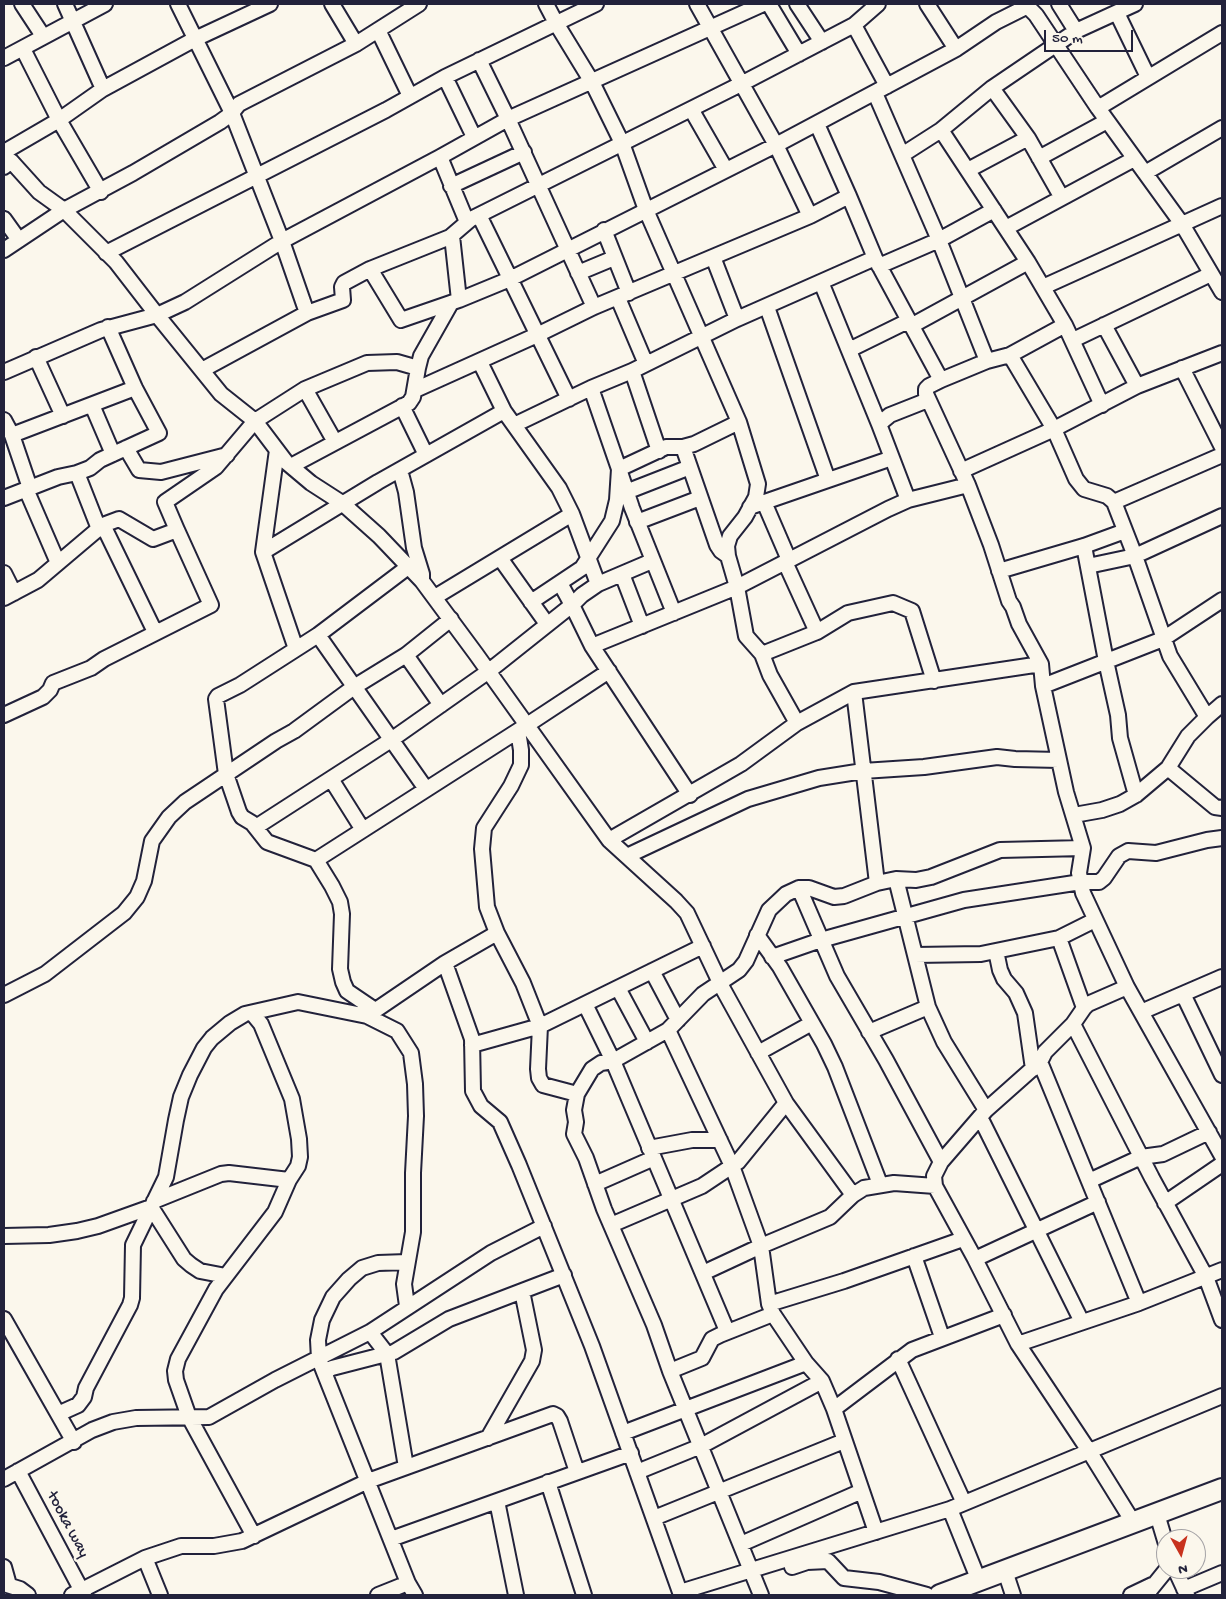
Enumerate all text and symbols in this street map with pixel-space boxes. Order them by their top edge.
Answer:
scale bar [1046,20,1135,52]
text: 50 m [1052,30,1083,48]
street label: tooka way [42,1489,92,1561]
north arrow [1156,1529,1206,1579]
text: N [1177,1559,1188,1577]

